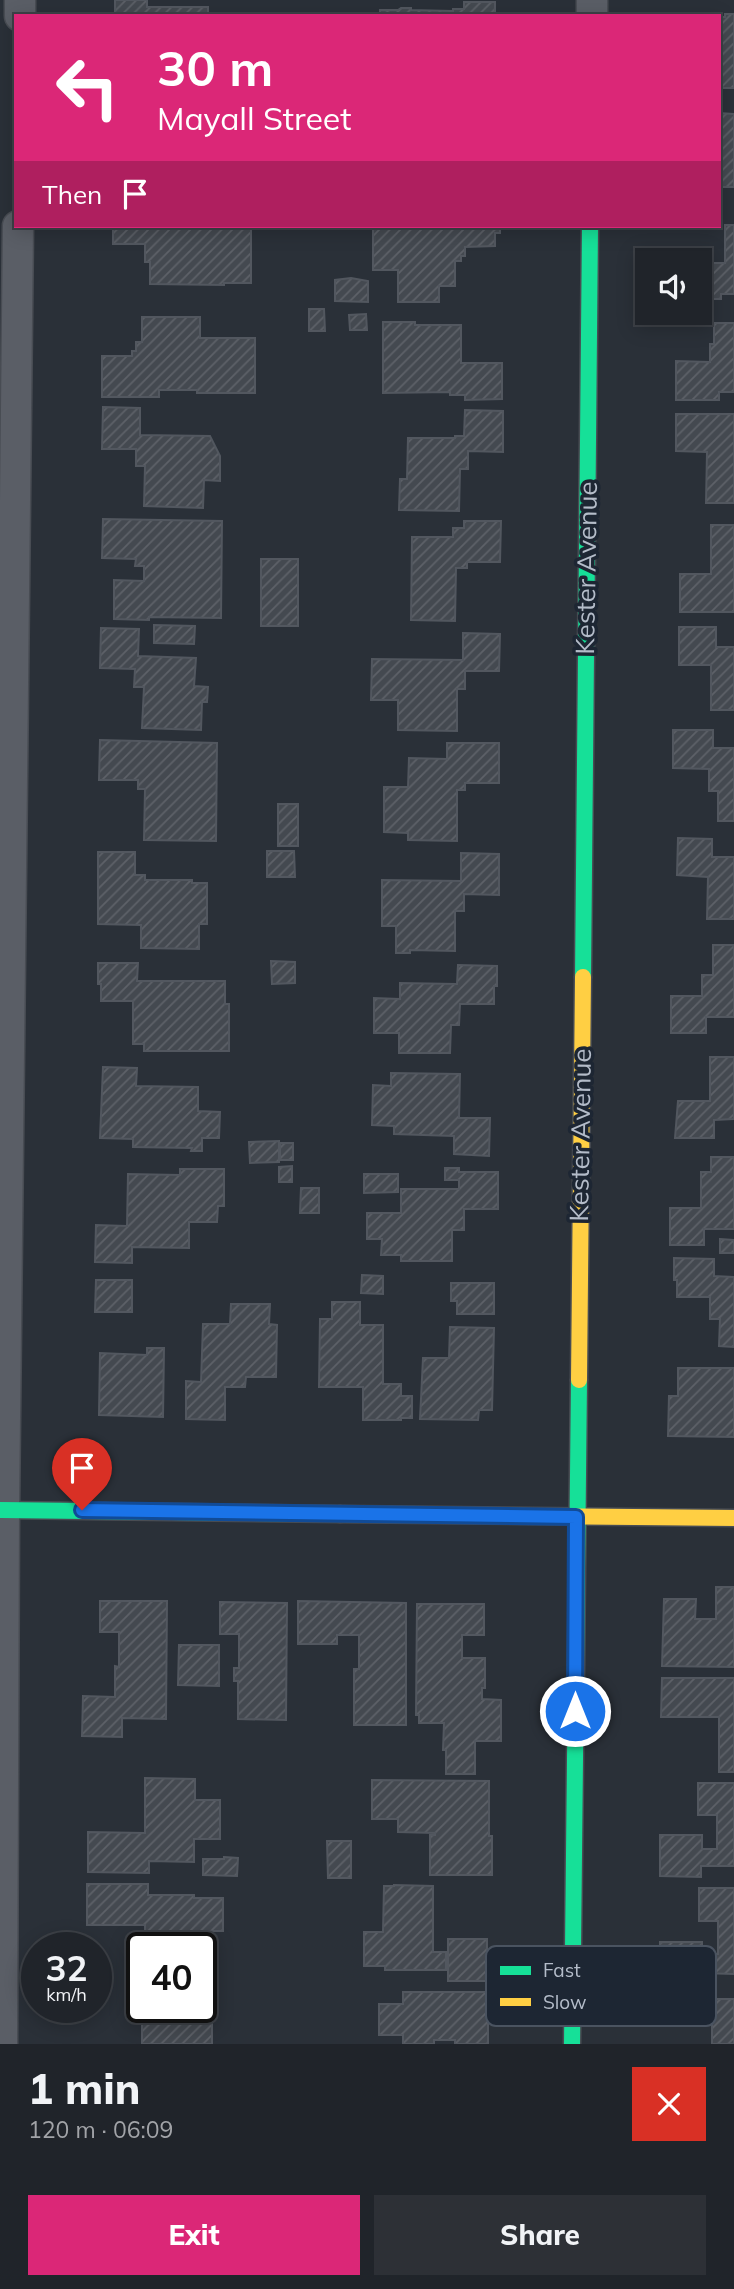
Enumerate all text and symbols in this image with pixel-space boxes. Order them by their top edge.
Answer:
text: 30 m [157,37,273,98]
icon: left [42,42,133,133]
text: Mayall Street [157,98,351,138]
icon: arrive [116,175,154,213]
text: Then [42,178,102,211]
map controls [635,248,712,325]
button: sound [635,248,712,325]
street label: Kester Avenue [568,481,604,655]
street label: Kester Avenue [562,1048,598,1222]
pin [52,1438,112,1510]
icon: arrive [63,1449,101,1487]
position arrow [538,1674,612,1748]
speed limit sign: 40 [126,1932,217,2023]
text: 32 [45,1946,88,1990]
legend [486,1946,716,2026]
text: Fast [543,1958,581,1982]
text: km/h [46,1983,87,2006]
text: Slow [543,1990,587,2014]
text: 1 min [28,2062,141,2115]
button: close [632,2067,706,2141]
text: 120 m · 06:09 [28,2115,173,2144]
button: Exit [28,2195,360,2275]
button: Share [374,2195,706,2275]

